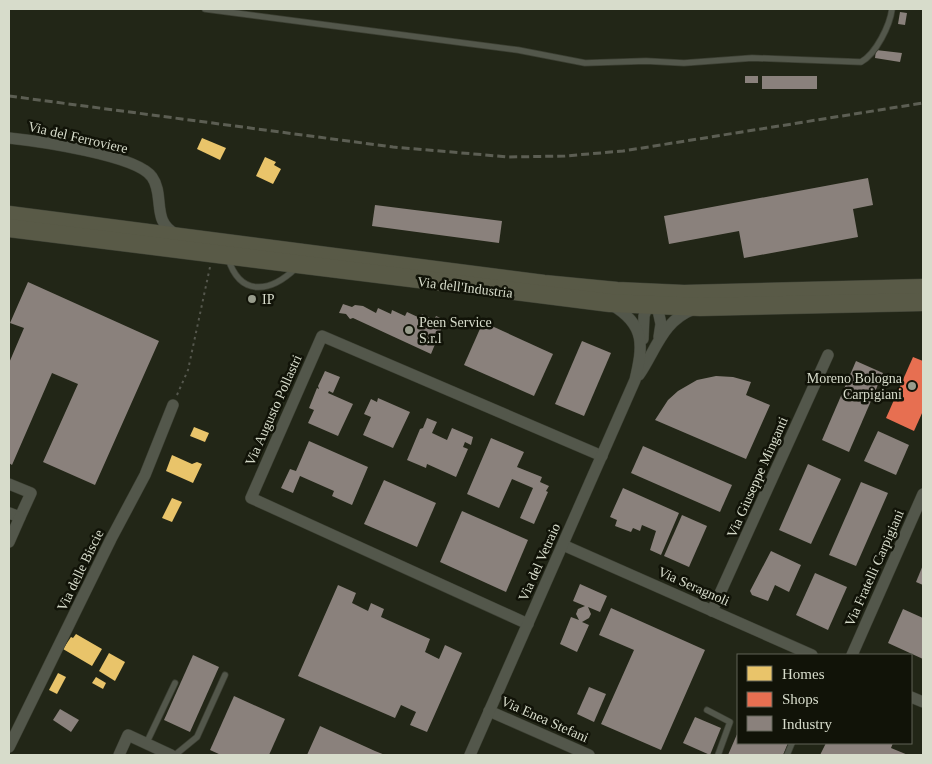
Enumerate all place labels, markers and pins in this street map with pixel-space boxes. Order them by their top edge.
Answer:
place label: IP [262,292,275,307]
marker: IP [246,293,258,305]
place label: Peen Service S.r.l [419,315,492,346]
marker: Peen Service S.r.l [403,324,415,336]
place label: Moreno Bologna Carpigiani [807,371,903,402]
marker: Moreno Bologna Carpigiani [906,380,918,392]

